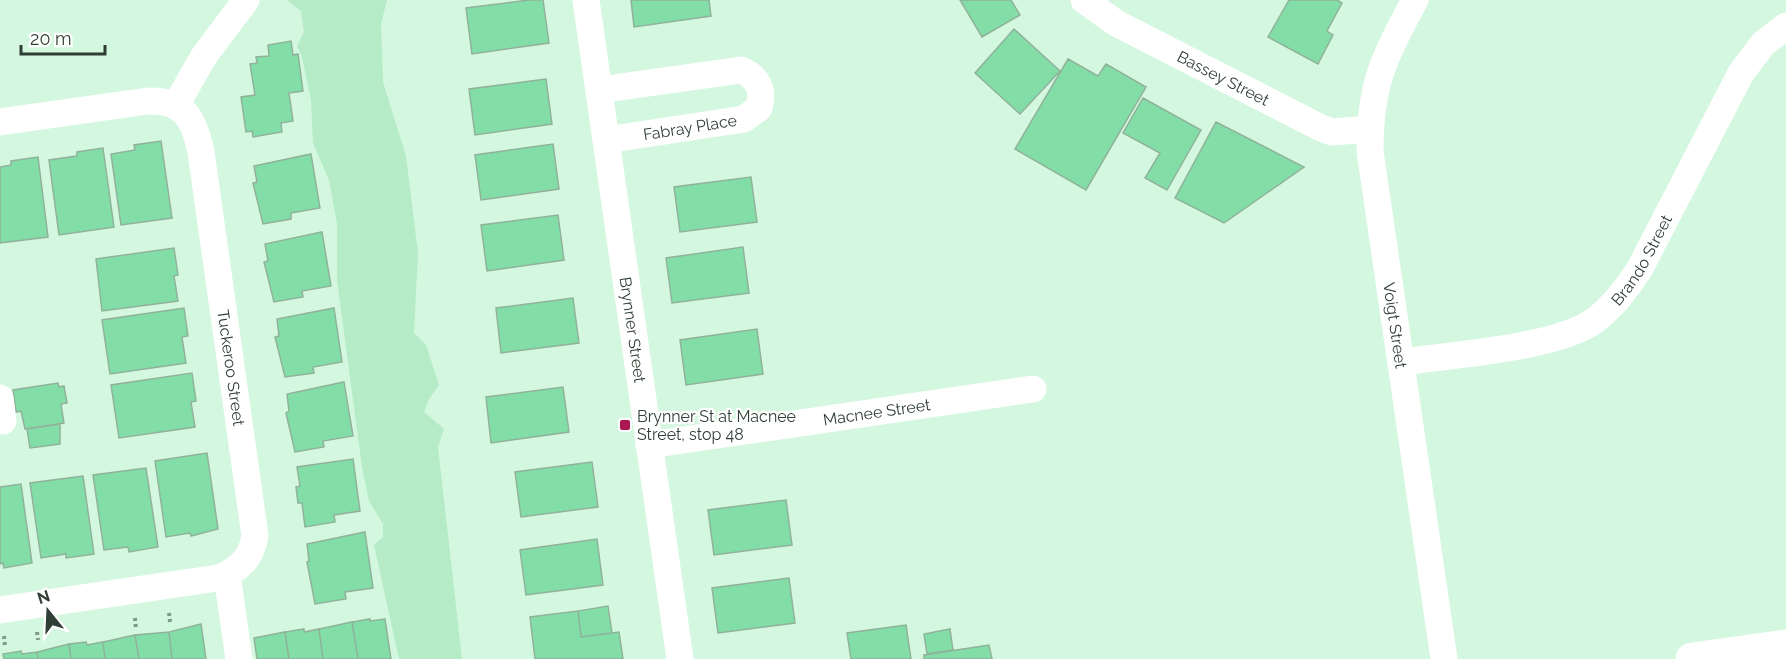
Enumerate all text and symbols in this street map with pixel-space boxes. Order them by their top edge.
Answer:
scale bar [21,18,105,56]
text: 20 m [30,28,72,49]
street label: Bassey Street [1174,47,1273,110]
street label: Fabray Place [642,111,738,144]
street label: Brando Street [1607,211,1676,309]
street label: Brynner Street [616,276,650,385]
street label: Voigt Street [1379,281,1411,370]
street label: Tuckeroo Street [213,308,248,428]
street label: Macnee Street [822,395,932,430]
place label: Brynner St at Macnee Street, stop 48 [637,407,796,444]
marker: Brynner St at Macnee Street, stop 48 [618,418,632,432]
north arrow [18,581,78,641]
text: N [35,586,52,608]

